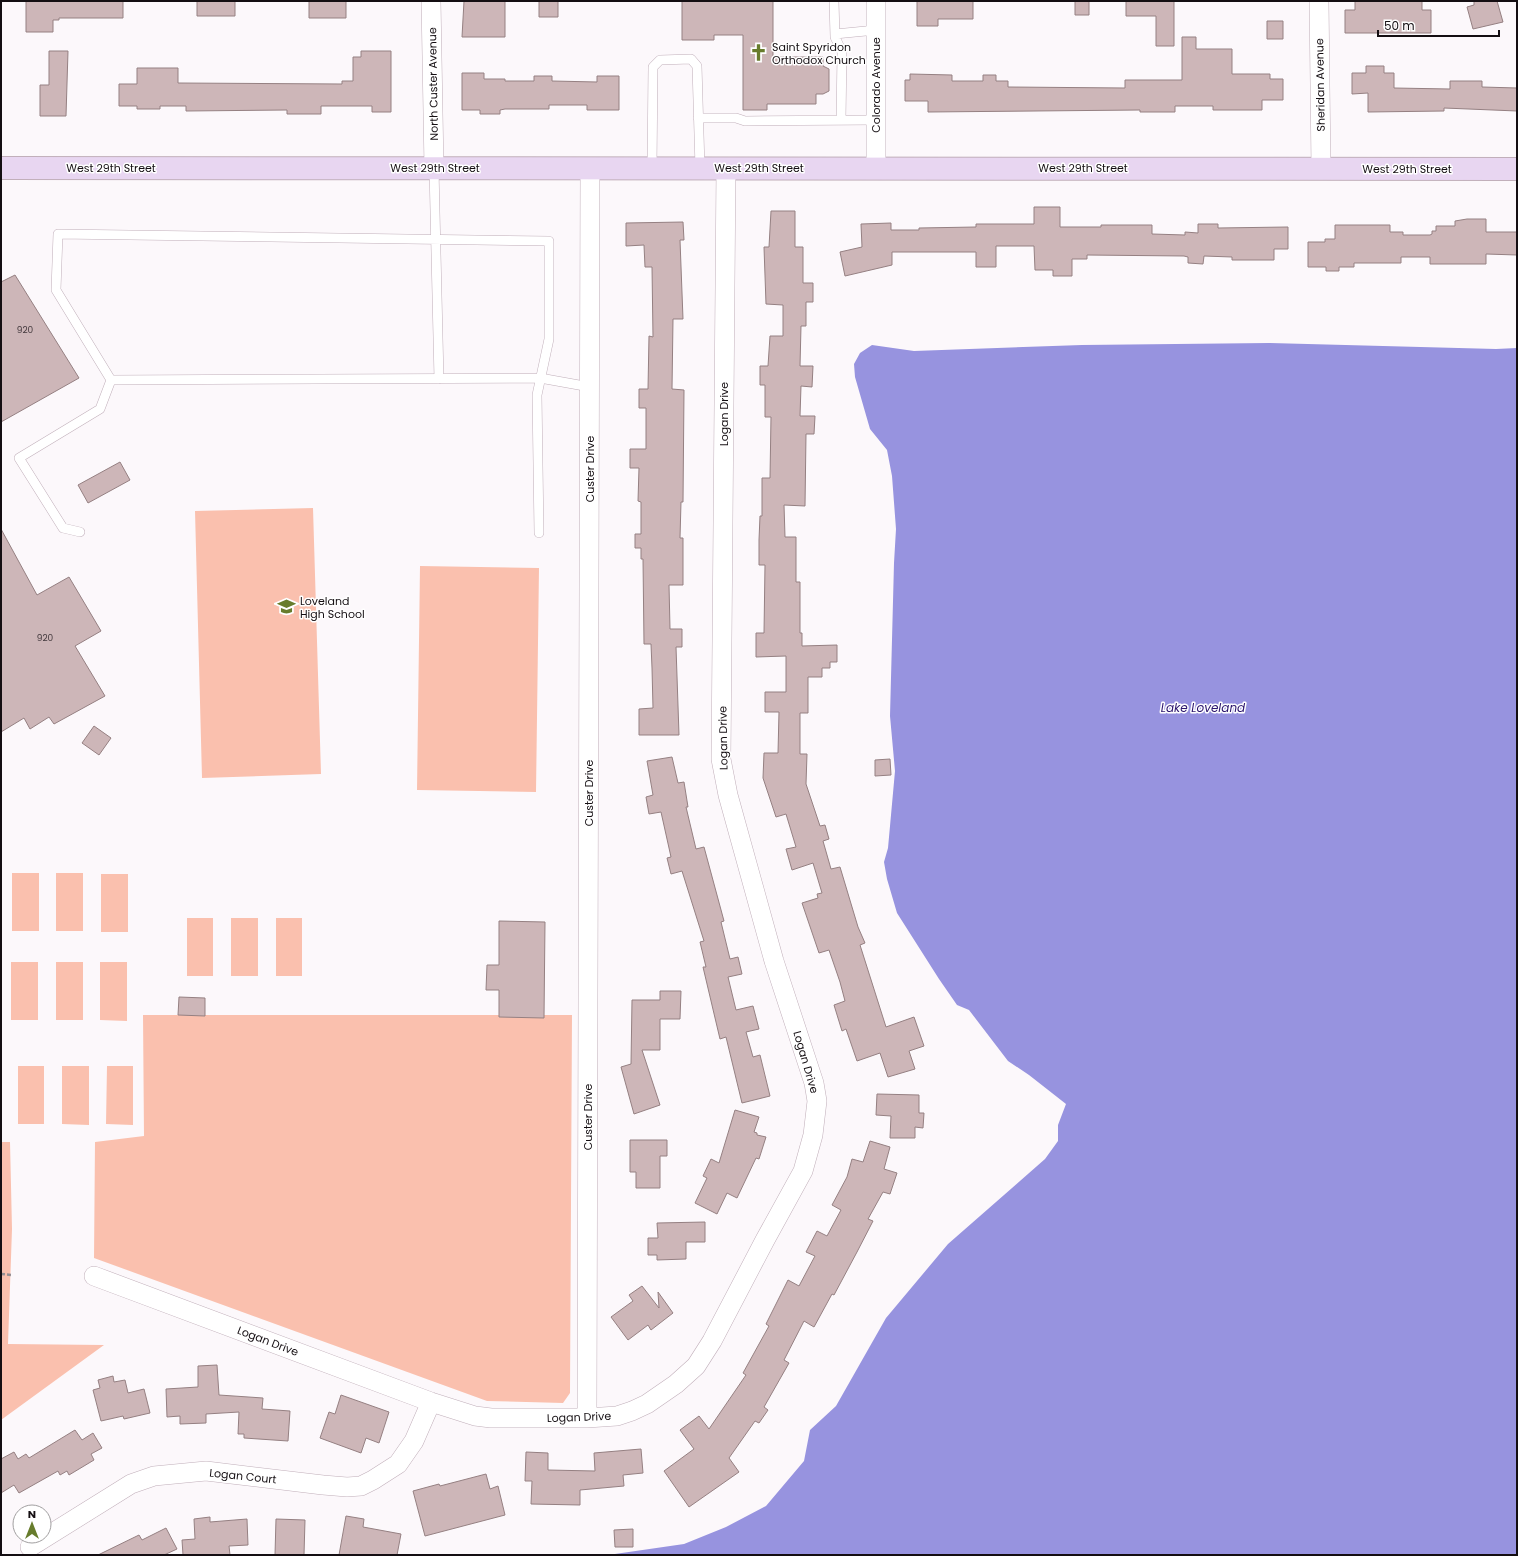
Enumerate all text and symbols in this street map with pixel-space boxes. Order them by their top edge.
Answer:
scale bar [1378,12,1499,38]
text: 50 m [1384,17,1415,34]
street label: North Custer Avenue [424,27,442,141]
street label: Colorado Avenue [868,37,884,133]
street label: Sheridan Avenue [1311,38,1329,132]
place label: Saint Spyridon Orthodox Church [772,39,866,68]
church icon: Saint Spyridon Orthodox Church [749,43,769,63]
street label: West 29th Street [66,160,156,176]
street label: West 29th Street [390,160,480,176]
street label: West 29th Street [714,160,804,176]
street label: West 29th Street [1038,160,1128,176]
street label: West 29th Street [1362,161,1452,177]
house number: 920 [17,324,34,336]
street label: Logan Drive [716,382,732,446]
street label: Custer Drive [582,435,598,502]
place label: Loveland High School [300,593,365,622]
school or university icon: Loveland High School [277,597,297,617]
house number: 920 [37,632,54,644]
water label: Lake Loveland [1161,699,1246,716]
street label: Logan Drive [714,706,732,770]
street label: Custer Drive [581,759,597,826]
street label: Logan Drive [789,1029,823,1095]
street label: Custer Drive [580,1083,596,1150]
street label: Logan Drive [235,1322,301,1360]
street label: Logan Drive [547,1408,612,1426]
street label: Logan Court [209,1465,277,1487]
north arrow [12,1504,52,1544]
text: N [28,1506,36,1522]

